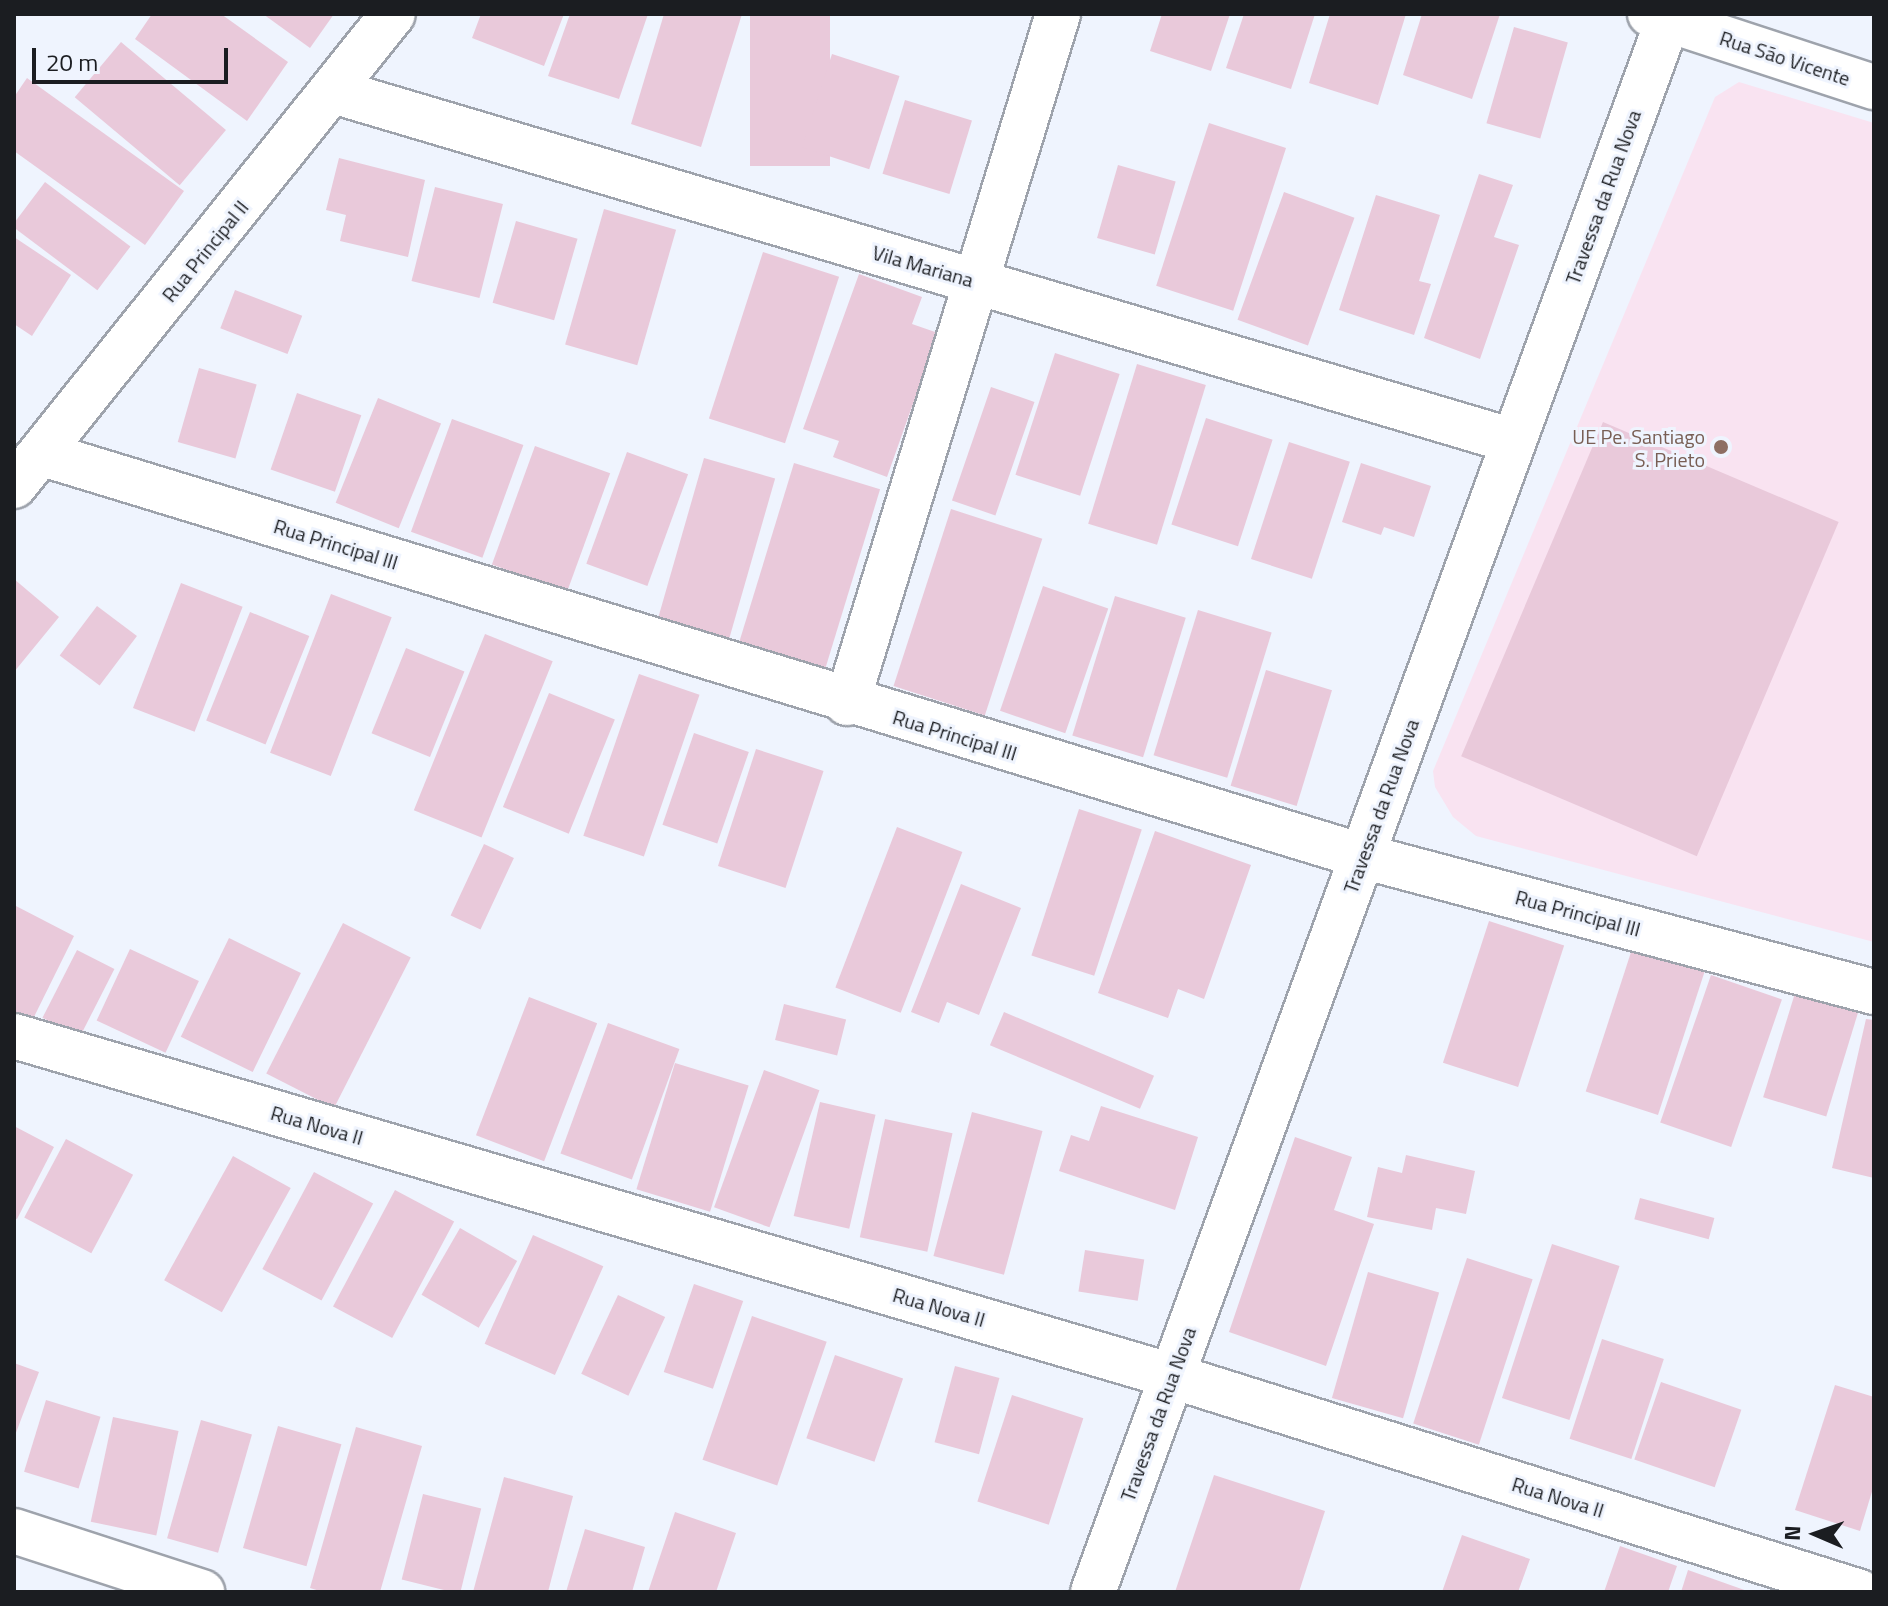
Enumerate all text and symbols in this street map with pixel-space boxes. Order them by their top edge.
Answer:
street label: Rua São Vicente [1717,26,1853,90]
scale bar [36,32,232,82]
text: 20 m [46,44,98,80]
street label: Travessa da Rua Nova [1560,107,1646,287]
street label: Rua Principal II [157,195,253,307]
street label: Vila Mariana [870,240,976,292]
place label: UE Pe. Santiago S. Prieto [1572,424,1705,471]
marker: UE Pe. Santiago S. Prieto [1712,438,1730,456]
street label: Rua Principal III [271,514,401,574]
street label: Rua Principal III [890,705,1020,765]
street label: Travessa da Rua Nova [1338,716,1424,896]
street label: Rua Principal III [1513,885,1643,941]
street label: Rua Nova II [268,1100,366,1150]
street label: Rua Nova II [890,1282,988,1332]
street label: Travessa da Rua Nova [1115,1324,1201,1504]
street label: Rua Nova II [1509,1472,1607,1522]
north arrow [1776,1494,1856,1574]
text: N [1775,1525,1809,1541]

